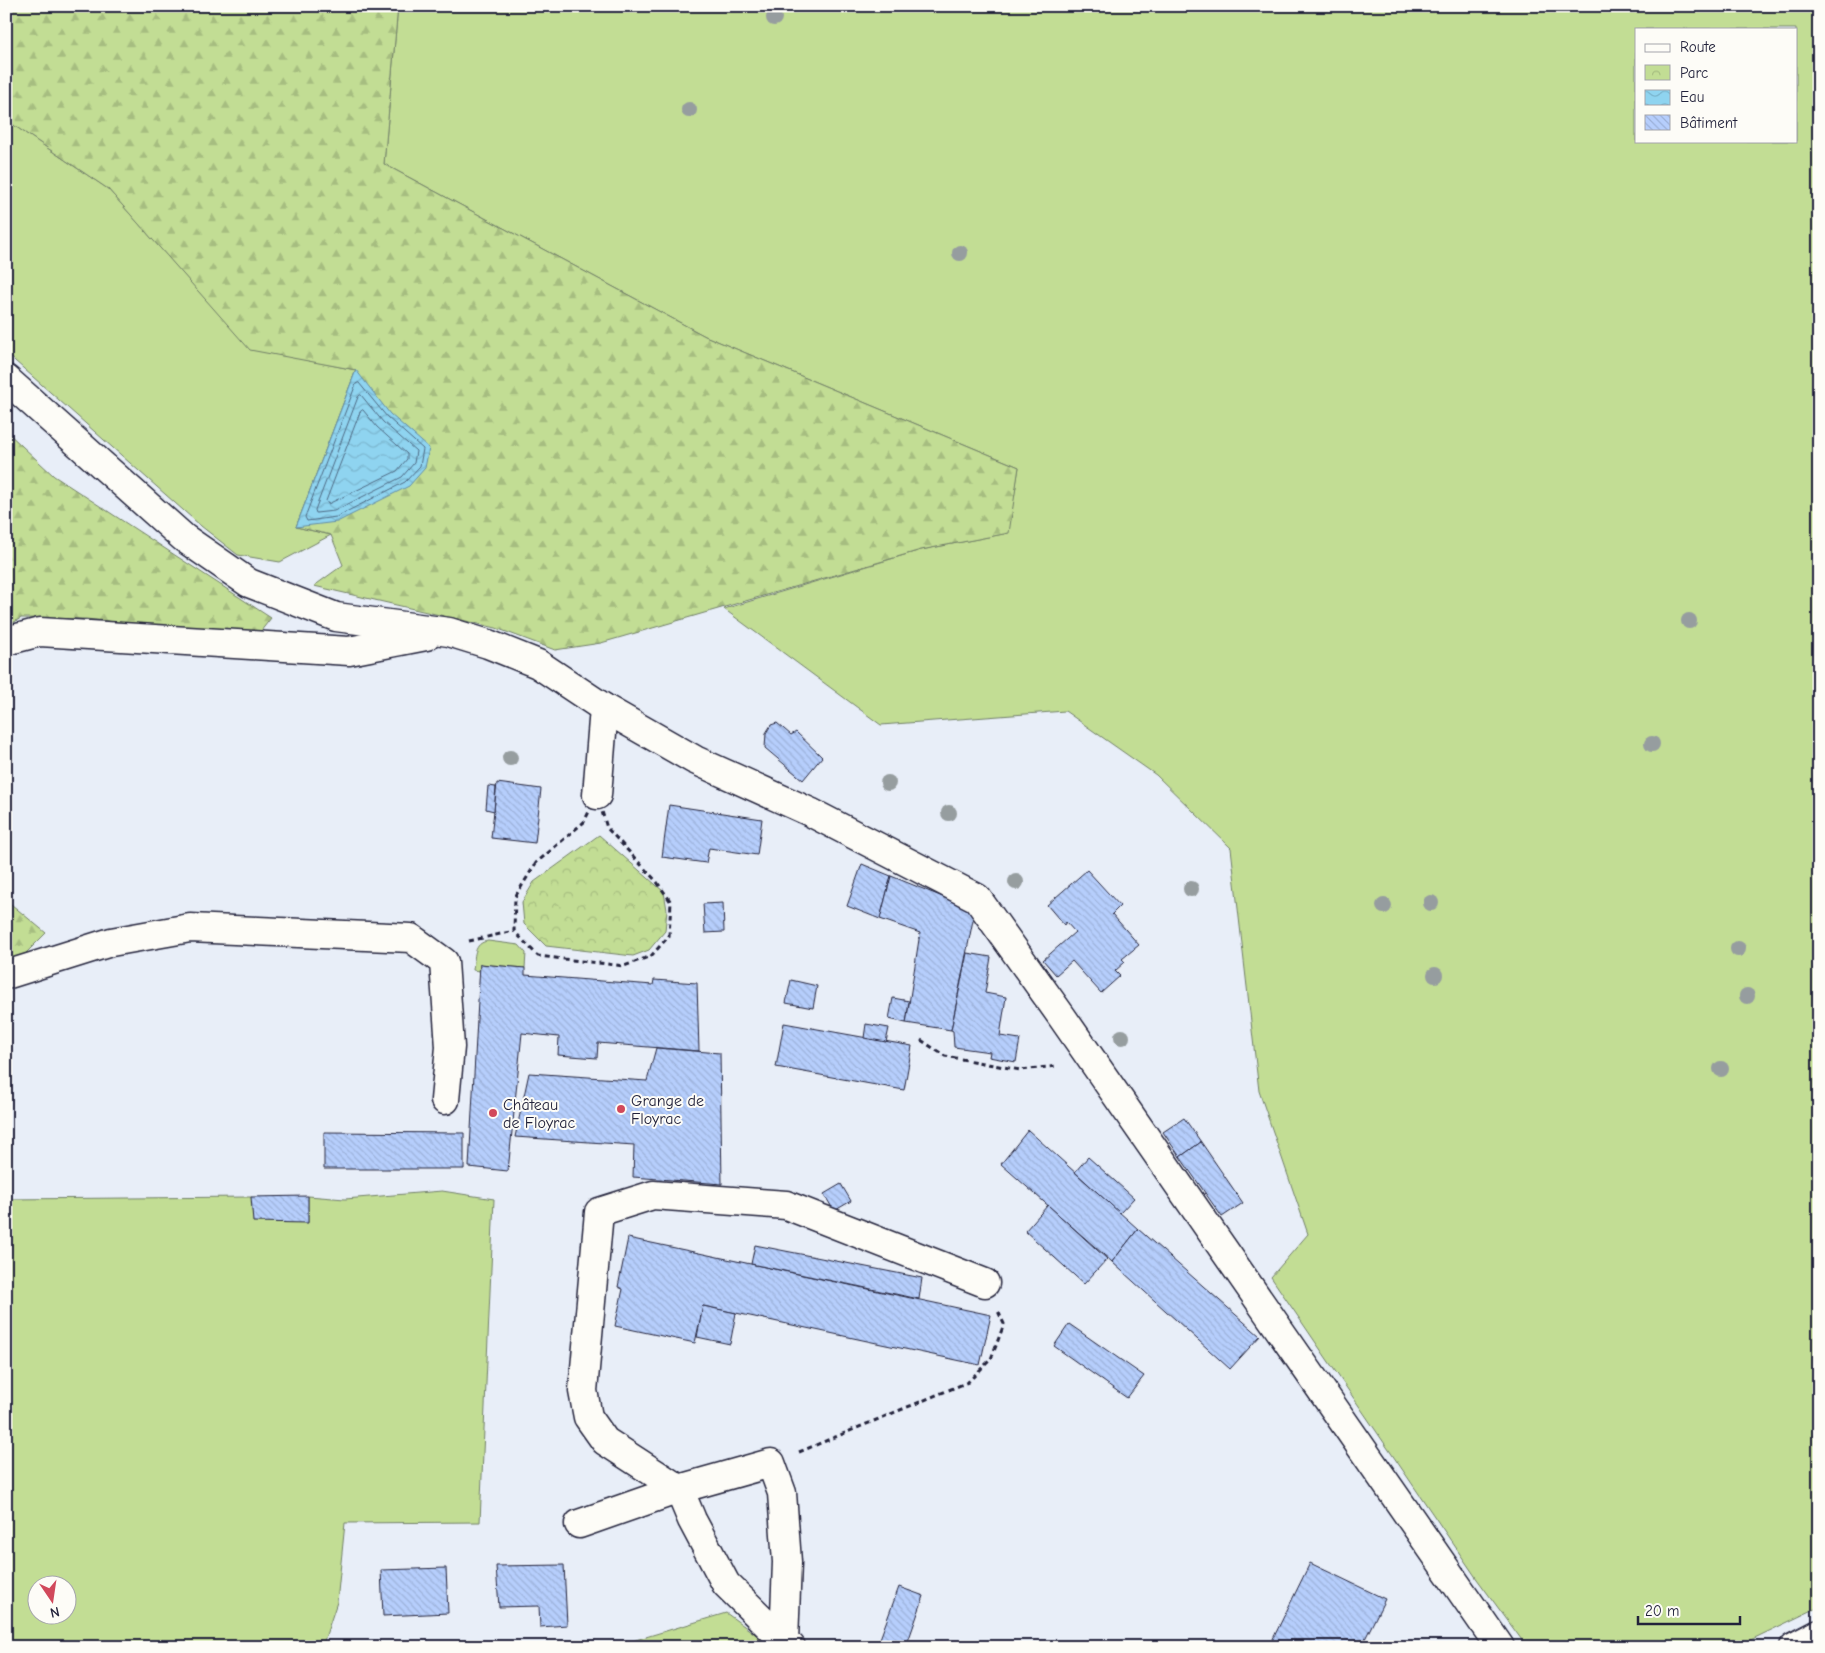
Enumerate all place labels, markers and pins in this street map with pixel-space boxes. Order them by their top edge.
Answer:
place label: Grange de Floyrac [631,1092,704,1128]
place label: Château de Floyrac [503,1096,575,1132]
marker: Grange de Floyrac [615,1103,627,1115]
marker: Château de Floyrac [487,1107,499,1119]

